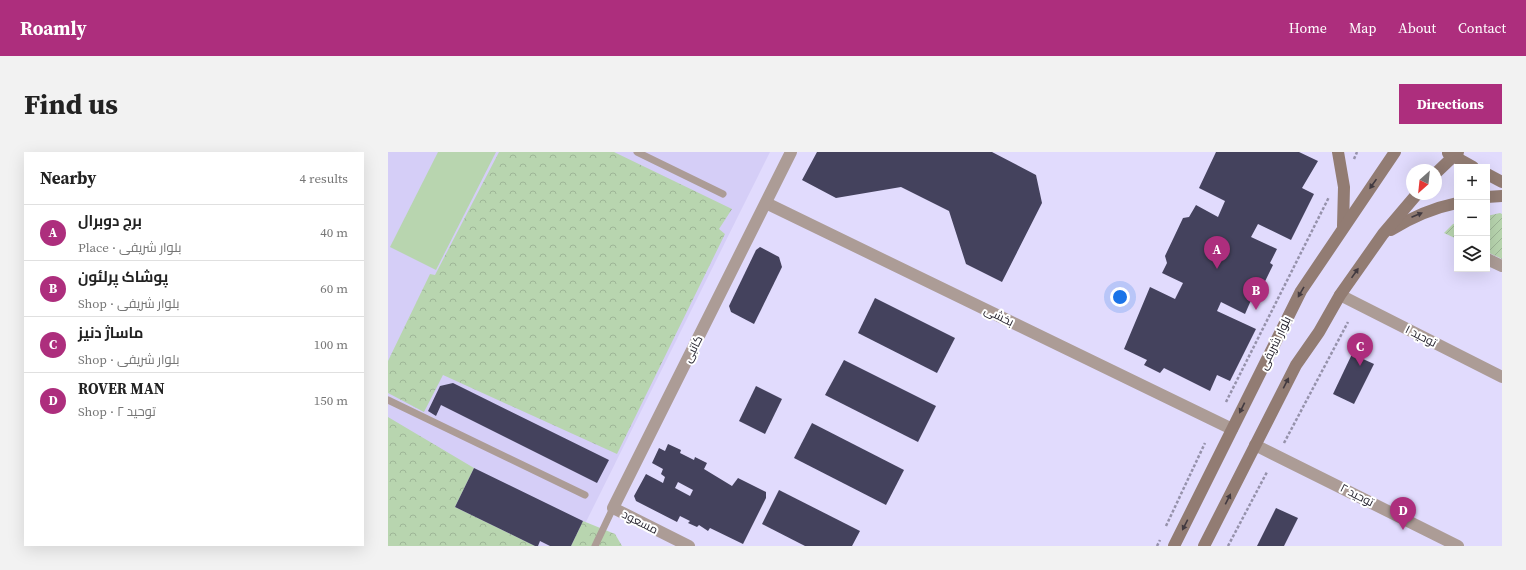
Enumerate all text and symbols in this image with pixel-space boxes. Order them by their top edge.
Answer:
text: Roamly [20,15,87,41]
text: Home [1289,18,1327,38]
text: Map [1349,18,1376,38]
text: About [1398,18,1436,38]
text: Contact [1458,18,1506,38]
button: Directions [1399,84,1502,124]
text: Find us [24,85,118,123]
north arrow [1406,164,1442,200]
map controls [1454,164,1490,272]
button: + [1454,164,1490,200]
text: Nearby [40,166,96,190]
text: 4 results [300,170,348,187]
one-way arrow [1369,179,1377,189]
button: − [1454,200,1490,236]
text: برج دوبرال [78,210,142,231]
one-way arrow [1412,212,1424,218]
text: A [49,224,57,241]
text: 40 m [320,224,348,241]
pin: A [1204,236,1230,269]
button: layers [1454,236,1490,272]
text: Place · بلوار شریفی [78,239,182,256]
text: پوشاک پرلئون [78,266,168,287]
one-way arrow [1351,268,1359,279]
pin: B [1243,277,1269,310]
text: B [49,280,57,297]
text: 60 m [320,280,348,297]
one-way arrow [1297,286,1304,298]
your location [1110,287,1130,307]
text: Shop · بلوار شریفی [78,295,180,312]
street label: بخشی [981,302,1017,330]
street label: بلوار شریفی [1255,314,1295,372]
street label: توحید ۱ [1403,321,1440,351]
text: ماساژ دنیز [78,322,144,343]
street label: کاتبی [679,333,707,365]
pin: C [1347,333,1373,366]
text: C [49,336,57,353]
text: 100 m [314,336,348,353]
text: Shop · بلوار شریفی [78,351,180,368]
one-way arrow [1283,377,1290,388]
text: ROVER MAN [78,378,165,399]
text: D [48,392,58,409]
text: 150 m [314,392,348,409]
one-way arrow [1239,402,1246,414]
text: Shop · توحید ۲ [78,403,156,420]
street label: توحید ۲ [1337,480,1377,511]
one-way arrow [1225,493,1231,504]
pin: D [1390,497,1416,530]
street label: مسعود [619,506,661,538]
one-way arrow [1181,519,1188,530]

